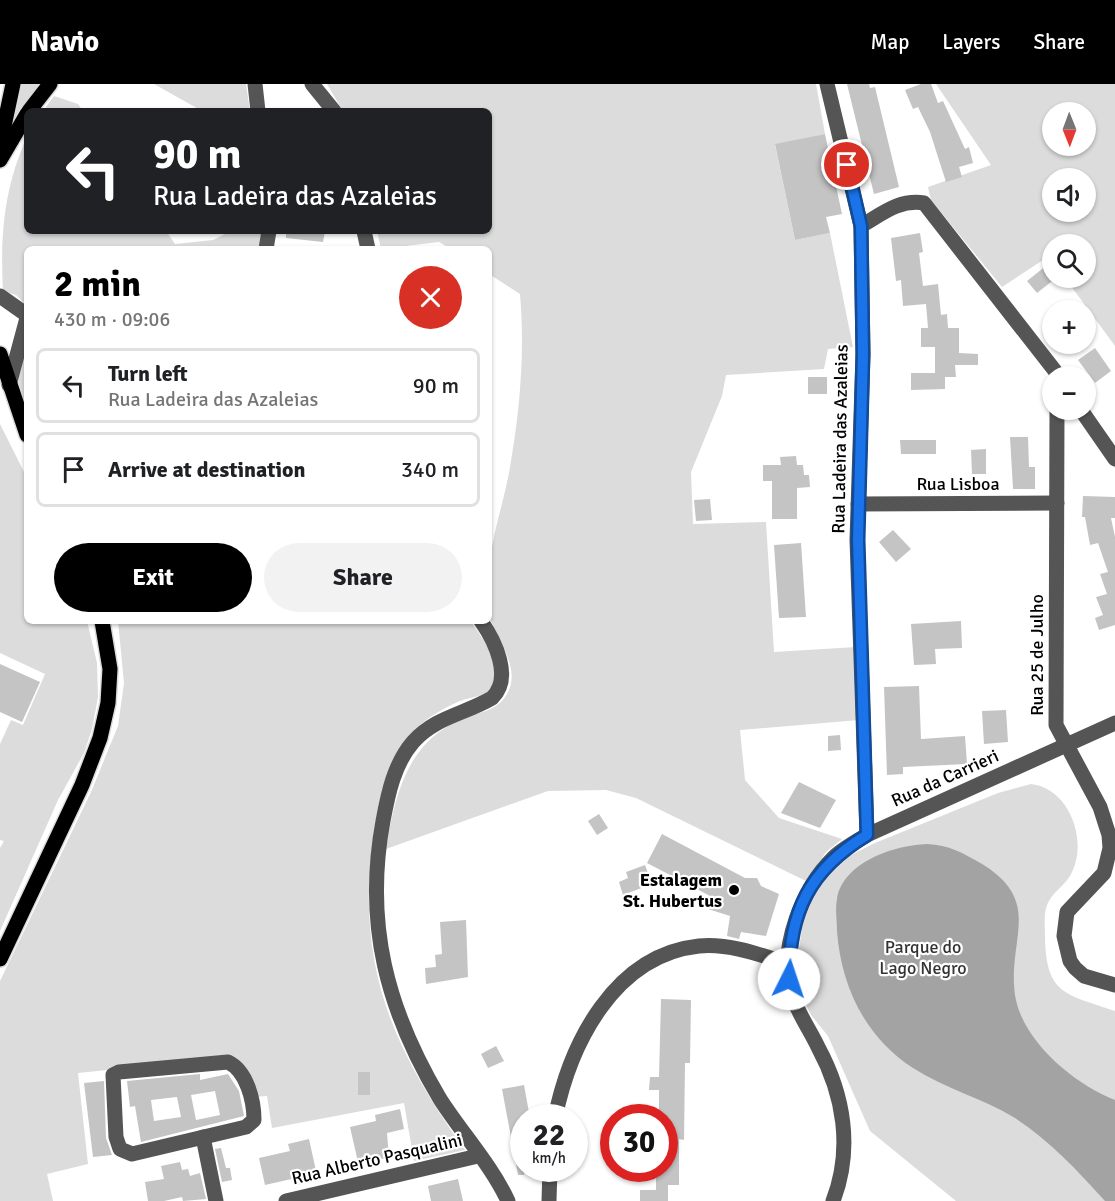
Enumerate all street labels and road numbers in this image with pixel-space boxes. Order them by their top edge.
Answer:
street label: Rua Ladeira das Azaleias [827,344,853,534]
street label: Rua Lisboa [916,473,1000,495]
street label: Rua 25 de Julho [1026,594,1048,716]
street label: Rua da Carrieri [888,745,1002,811]
street label: Rua Alberto Pasqualini [290,1129,464,1189]

